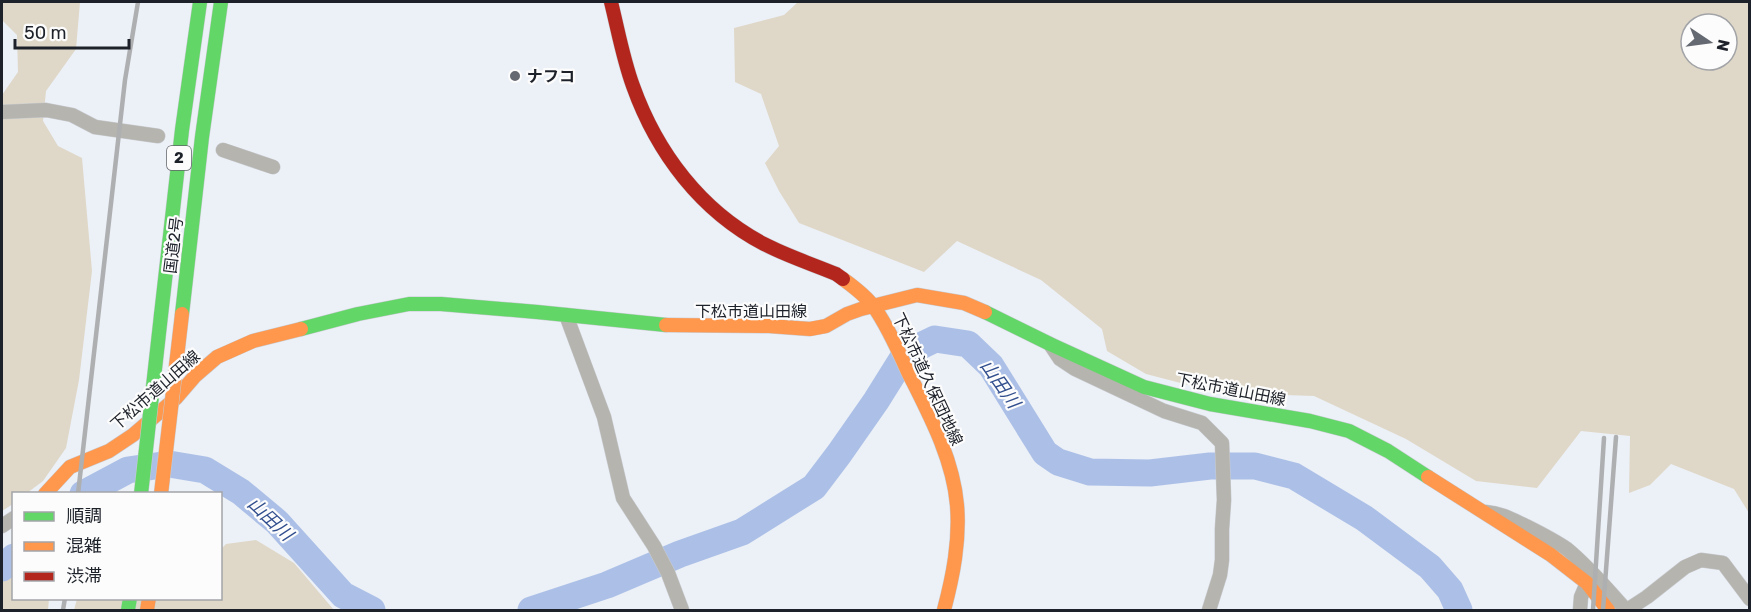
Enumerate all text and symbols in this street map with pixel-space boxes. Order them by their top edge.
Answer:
scale bar [15,12,129,50]
north arrow [1679,12,1739,72]
text: 50 m [24,22,67,44]
text: N [1713,38,1734,53]
place label: ナフコ [527,67,575,86]
marker: ナフコ [508,69,522,83]
road number: 2 [167,146,191,170]
street label: 国道2号 [161,215,186,275]
street label: 下松市道山田線 [695,302,807,321]
street label: 下松市道久保団地線 [889,310,967,448]
street label: 下松市道山田線 [107,346,204,434]
water label: 山田川 [976,356,1026,414]
street label: 下松市道山田線 [1174,369,1288,410]
legend [12,492,222,600]
water label: 山田川 [243,493,299,547]
text: 順調 [66,505,102,527]
text: 混雑 [66,535,102,557]
text: 渋滞 [66,565,102,587]

